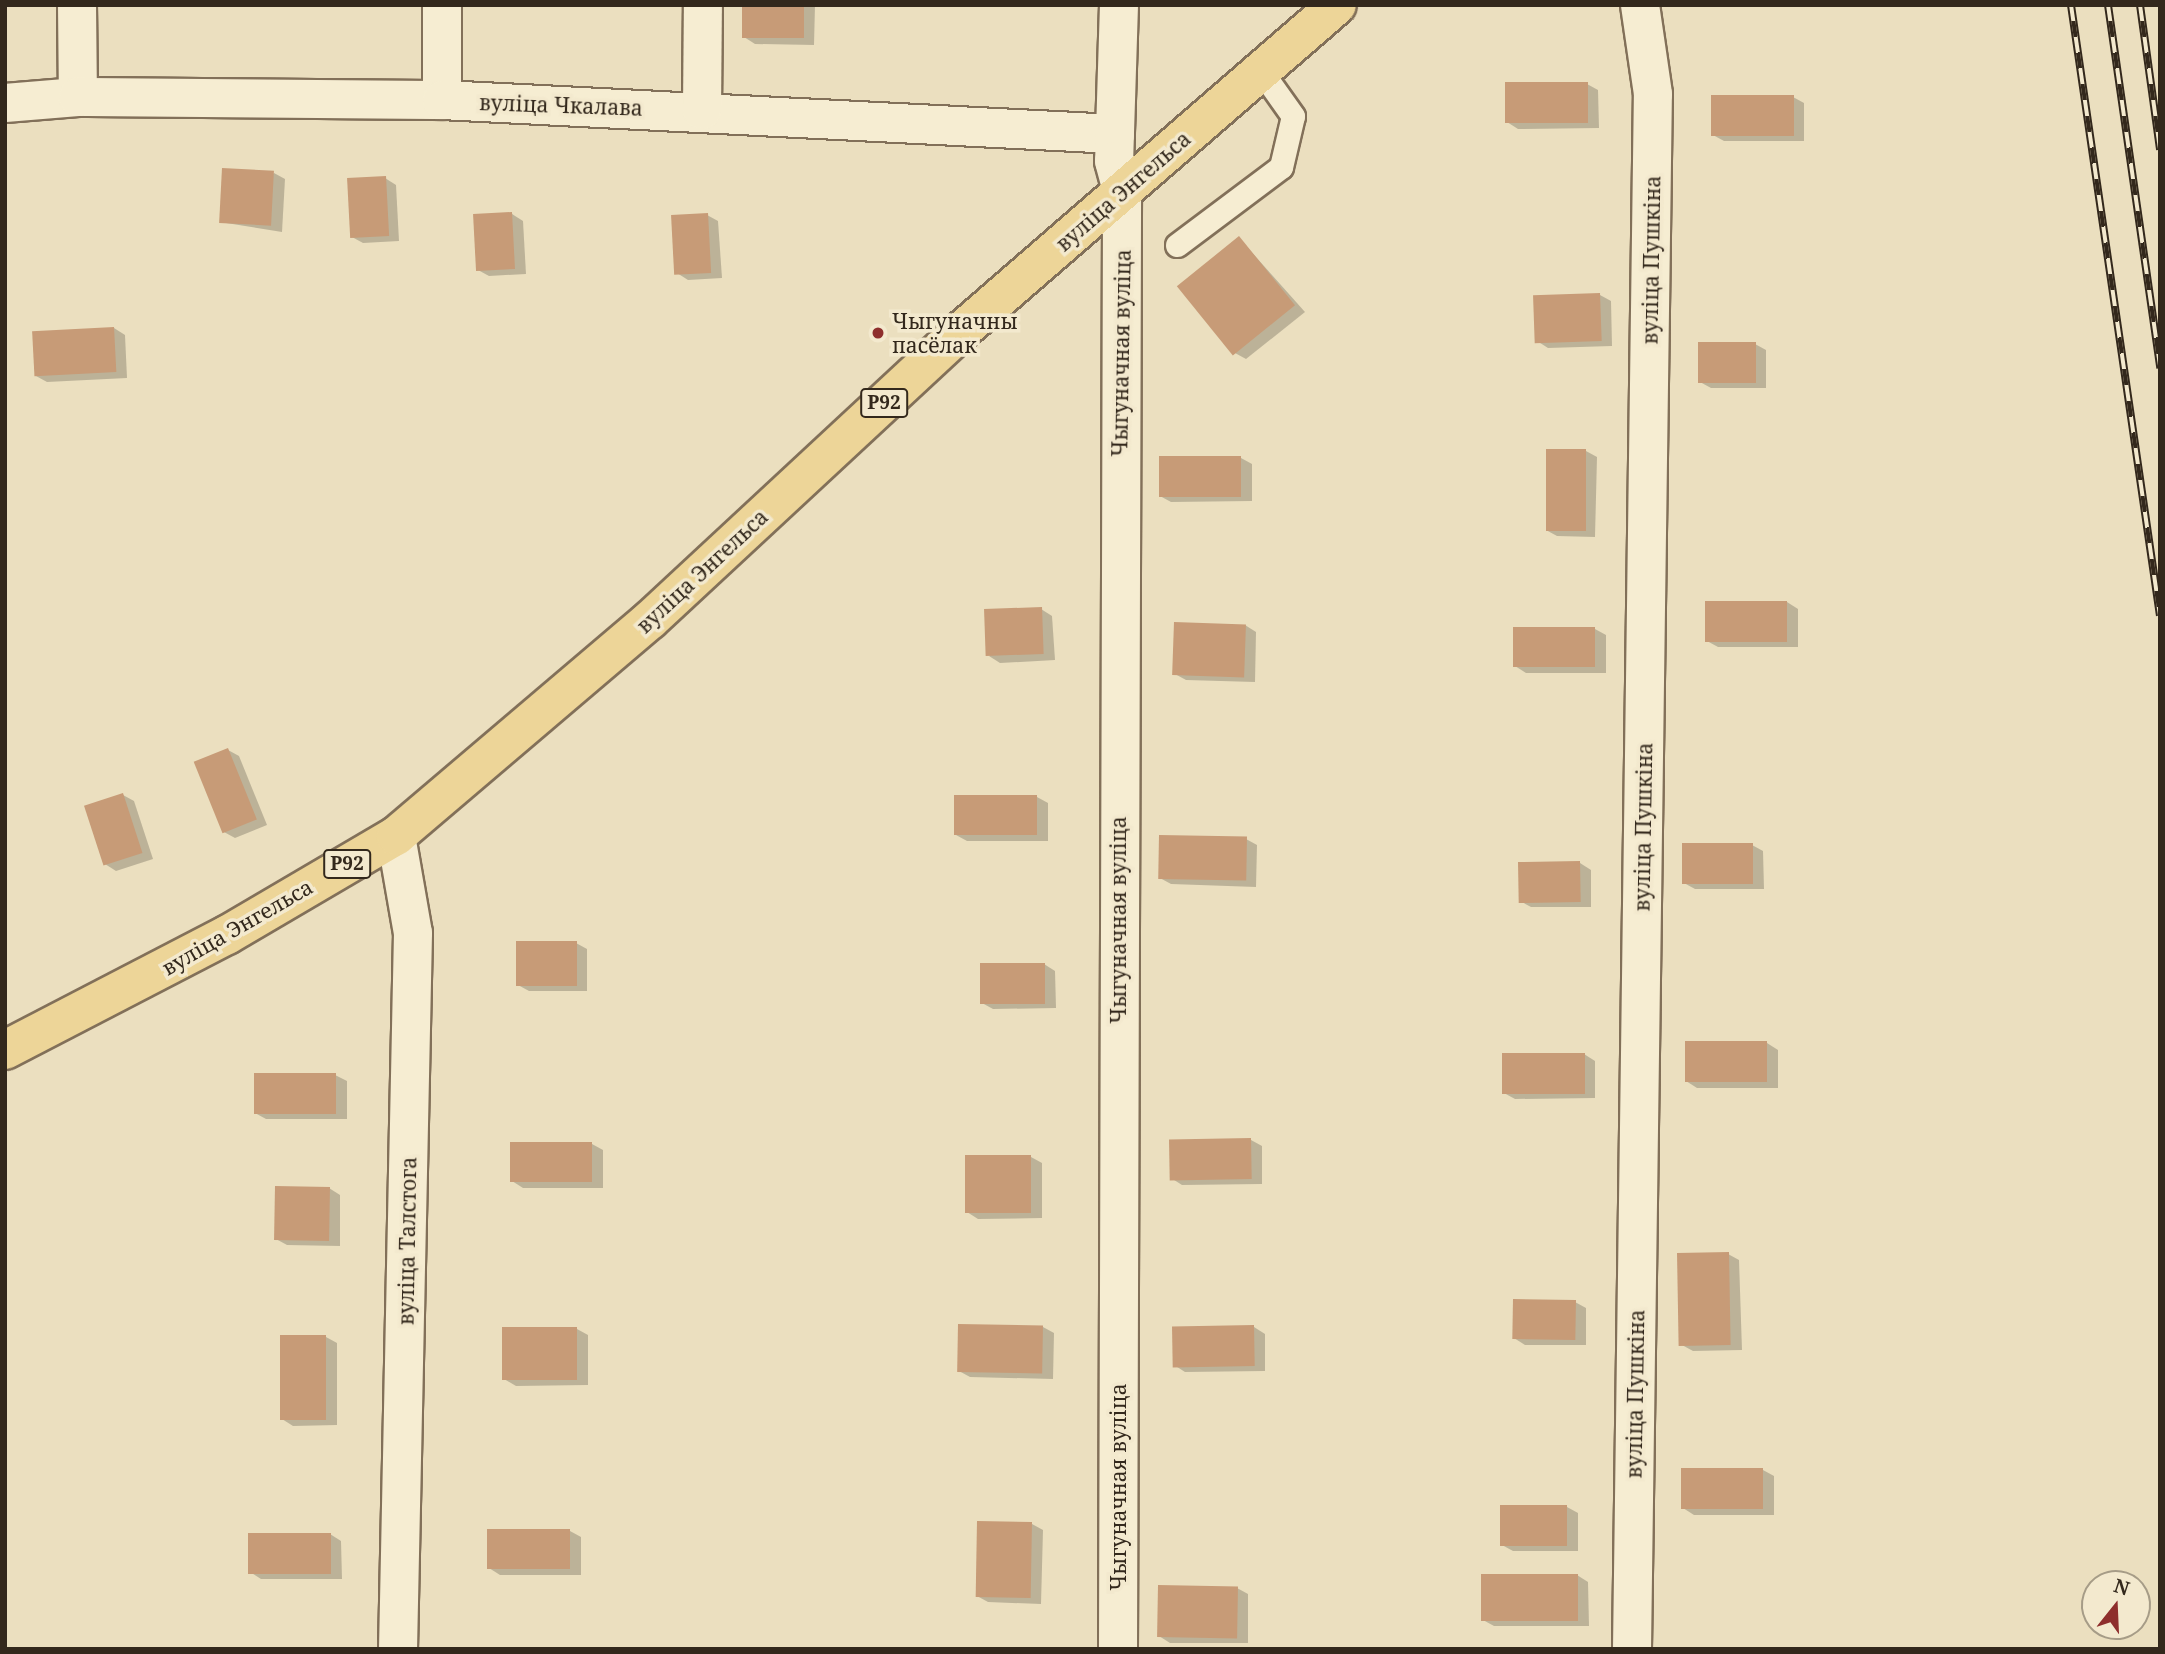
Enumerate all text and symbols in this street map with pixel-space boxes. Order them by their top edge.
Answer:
street label: вуліца Чкалава [479,90,643,120]
street label: вуліца Энгельса [1051,126,1195,256]
street label: вуліца Пушкіна [1637,175,1665,345]
street label: Чыгуначная вуліца [1107,249,1135,457]
place label: Чыгуначны пасёлак [892,308,1018,358]
marker: Чыгуначны пасёлак [870,325,886,341]
road number: Р92 [860,388,908,418]
street label: вуліца Энгельса [631,504,773,638]
street label: вуліца Пушкіна [1629,742,1657,912]
street label: Чыгуначная вуліца [1105,816,1131,1024]
road number: Р92 [322,848,372,880]
street label: вуліца Энгельса [157,874,317,980]
street label: вуліца Талстога [393,1157,421,1325]
street label: вуліца Пушкіна [1621,1309,1649,1479]
street label: Чыгуначная вуліца [1105,1383,1131,1591]
north arrow [2081,1570,2151,1640]
text: N [2111,1572,2133,1602]

